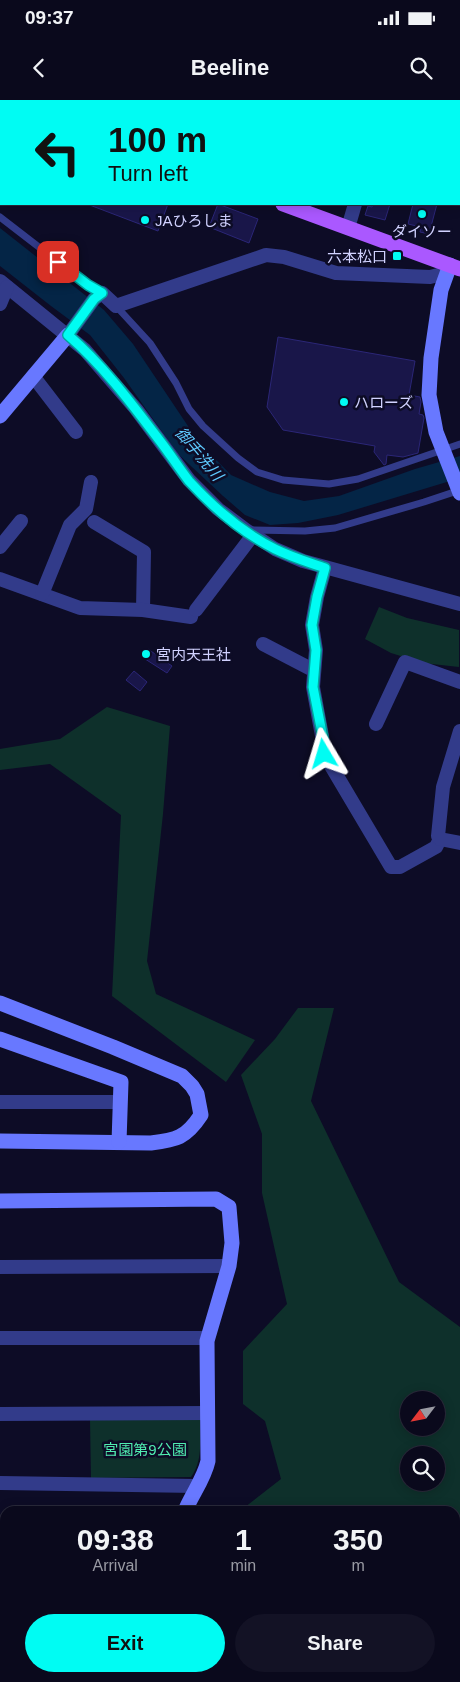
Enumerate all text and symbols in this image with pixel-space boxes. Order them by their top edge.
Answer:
text: 09:37 [25,7,74,28]
icon: back [25,54,53,82]
icon: search [407,54,435,82]
text: Beeline [191,55,269,80]
icon: left [25,120,90,185]
text: 100 m [108,120,207,159]
text: Turn left [108,161,188,186]
marker: ダイソー [416,208,428,220]
place label: JAひろしま [155,212,233,229]
marker: JAひろしま [139,214,151,226]
place label: ダイソー [392,223,452,240]
pin [37,241,79,283]
icon: arrive [44,248,72,276]
place label: 六本松口 [327,248,387,265]
marker: 六本松口 [391,250,403,262]
place label: ハローズ [354,394,413,411]
marker: ハローズ [338,396,350,408]
water label: 御手洗川 [172,424,227,486]
place label: 宮内天王社 [156,646,231,663]
marker: 宮内天王社 [140,648,152,660]
position arrow [297,727,349,779]
north arrow [400,1391,445,1436]
map controls [400,1391,445,1491]
park label: 宮園第9公園 [103,1441,187,1458]
button: search [400,1446,445,1491]
text: 09:38 [77,1523,154,1556]
text: 1 [235,1523,252,1556]
text: 350 [333,1523,383,1556]
text: Arrival [93,1557,138,1574]
text: min [230,1557,256,1574]
text: m [351,1557,365,1574]
button: Exit [25,1614,225,1672]
button: Share [235,1614,435,1672]

